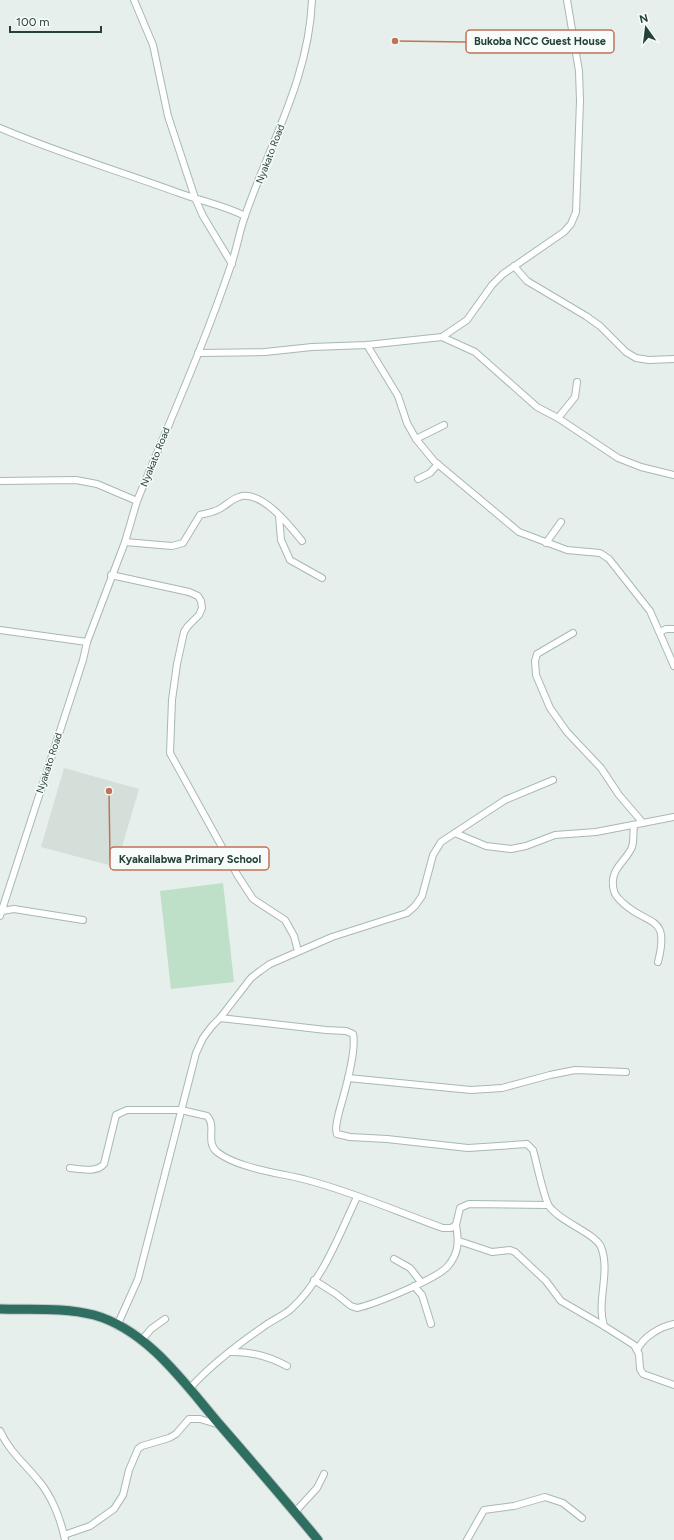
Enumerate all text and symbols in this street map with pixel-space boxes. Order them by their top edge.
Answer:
scale bar [10,8,101,34]
north arrow [626,8,666,48]
text: N [638,11,649,26]
text: 100 m [16,15,50,29]
callout: Bukoba NCC Guest House [466,30,614,53]
text: Bukoba NCC Guest House [474,35,606,48]
street label: Nyakato Road [253,122,287,186]
street label: Nyakato Road [137,425,173,489]
street label: Nyakato Road [33,731,65,795]
callout: Kyakailabwa Primary School [110,847,269,870]
text: Kyakailabwa Primary School [119,853,262,866]

